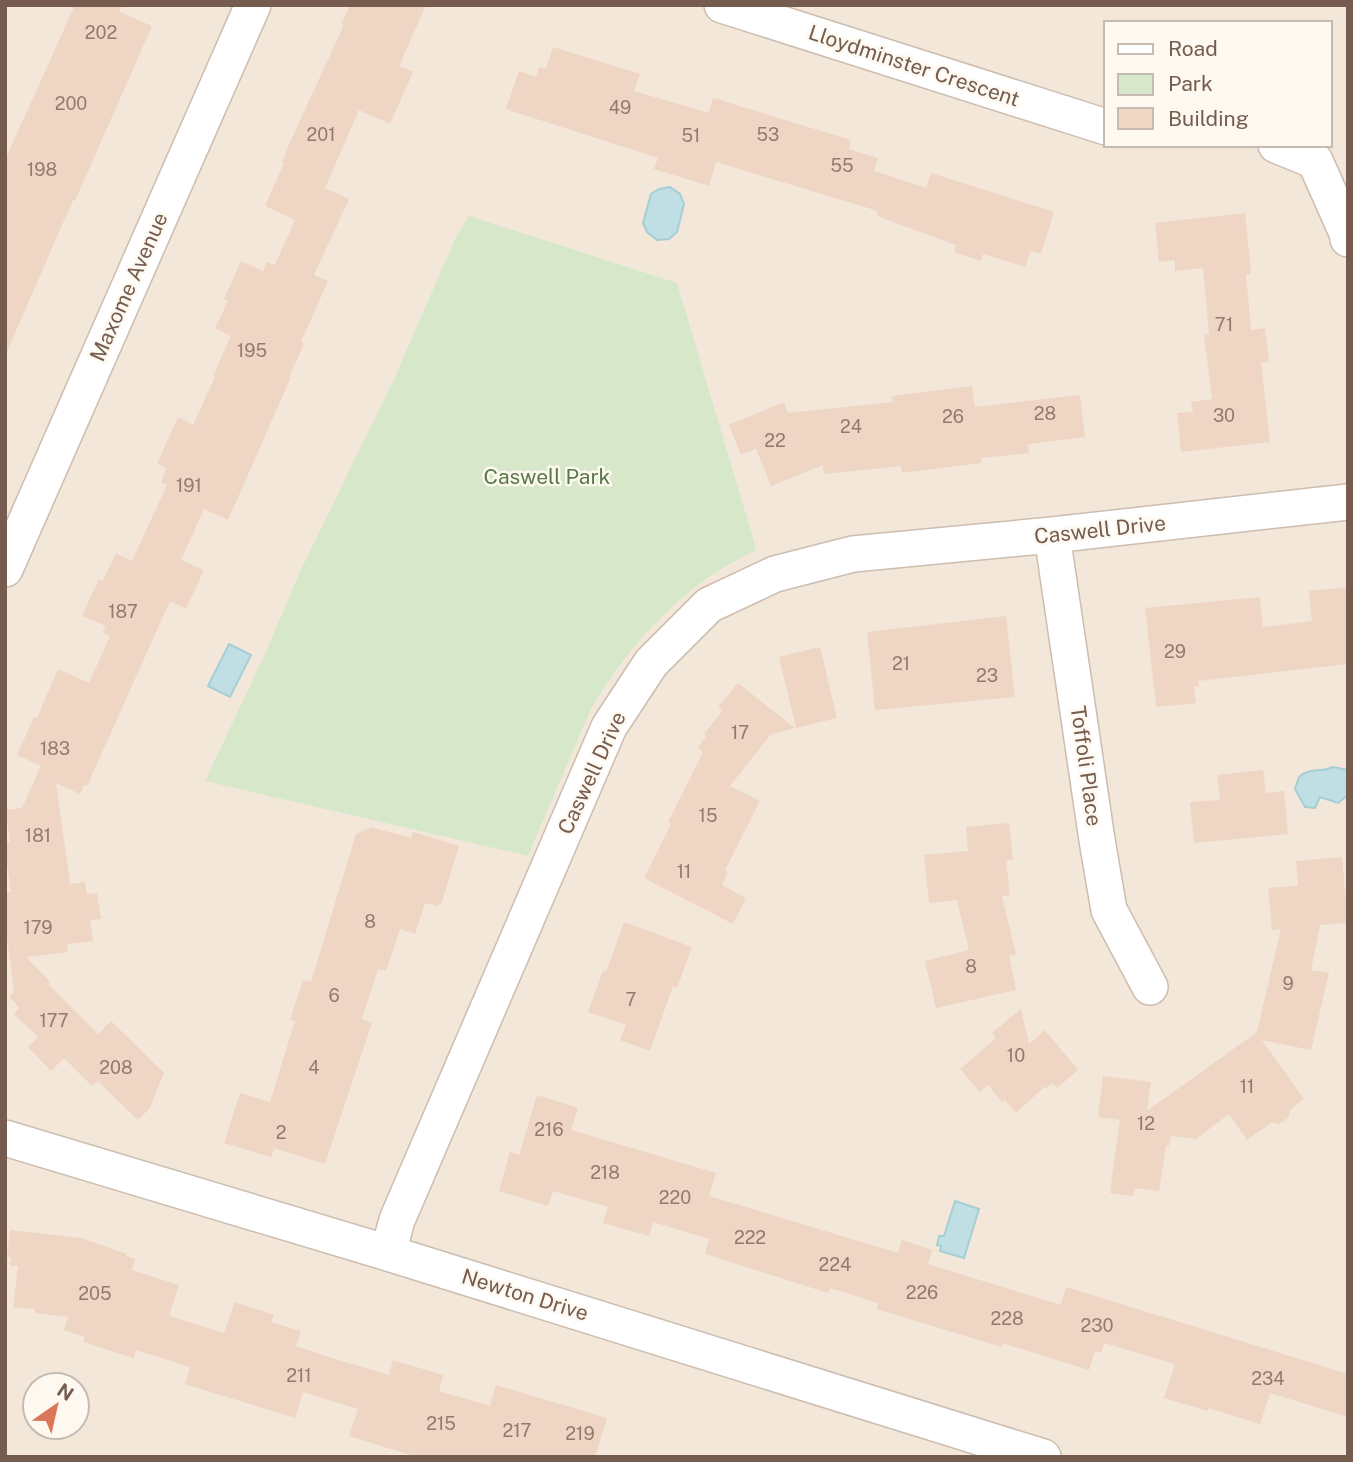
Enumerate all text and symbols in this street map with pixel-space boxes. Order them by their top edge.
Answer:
street label: Lloydminster Crescent [805,20,1023,111]
legend [1104,21,1332,147]
house number: 202 [85,22,117,43]
text: Road [1168,36,1218,61]
text: Park [1168,71,1213,96]
house number: 200 [55,93,87,114]
house number: 49 [609,97,631,118]
text: Building [1168,106,1249,131]
house number: 201 [306,124,336,145]
house number: 53 [757,124,779,145]
house number: 51 [682,125,700,146]
house number: 55 [830,155,854,176]
house number: 198 [27,159,57,180]
street label: Maxome Avenue [85,208,173,365]
house number: 71 [1215,314,1233,335]
house number: 195 [237,340,267,361]
house number: 28 [1034,403,1056,424]
house number: 30 [1213,405,1235,426]
house number: 26 [942,406,964,427]
house number: 24 [840,416,862,437]
house number: 22 [764,430,786,451]
park label: Caswell Park [484,464,611,489]
house number: 191 [176,475,202,496]
street label: Caswell Drive [1033,510,1167,549]
house number: 187 [108,601,138,622]
house number: 29 [1164,641,1186,662]
house number: 21 [892,653,910,674]
house number: 23 [976,665,998,686]
street label: Toffoli Place [1066,704,1107,828]
street label: Caswell Drive [552,708,631,838]
house number: 17 [731,722,749,743]
house number: 183 [40,738,70,759]
house number: 15 [699,805,717,826]
house number: 181 [25,825,51,846]
house number: 11 [677,861,691,882]
house number: 8 [364,911,376,932]
house number: 179 [23,917,53,938]
house number: 8 [965,956,977,977]
house number: 9 [1282,973,1294,994]
house number: 6 [328,985,340,1006]
house number: 7 [626,989,636,1010]
house number: 177 [39,1010,69,1031]
house number: 10 [1007,1045,1025,1066]
house number: 208 [99,1057,133,1078]
house number: 4 [308,1057,320,1078]
house number: 11 [1240,1076,1254,1097]
house number: 12 [1137,1113,1155,1134]
house number: 216 [534,1119,564,1140]
house number: 2 [276,1122,286,1143]
house number: 218 [590,1162,620,1183]
house number: 220 [659,1187,691,1208]
house number: 222 [734,1227,766,1248]
house number: 224 [819,1254,851,1275]
street label: Newton Drive [459,1263,591,1326]
house number: 226 [906,1282,938,1303]
house number: 205 [78,1283,112,1304]
house number: 228 [990,1308,1024,1329]
house number: 230 [1081,1315,1113,1336]
house number: 211 [286,1365,312,1386]
house number: 234 [1251,1368,1285,1389]
north arrow [21,1371,91,1441]
text: N [53,1379,78,1405]
house number: 215 [426,1413,456,1434]
house number: 217 [503,1420,531,1441]
house number: 219 [565,1423,595,1444]

